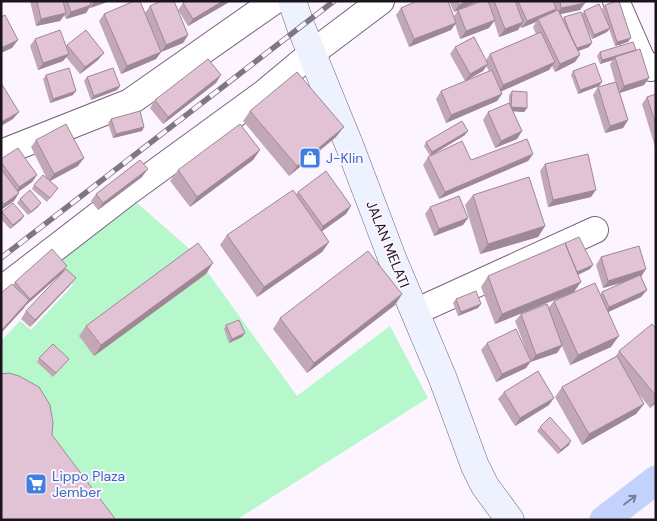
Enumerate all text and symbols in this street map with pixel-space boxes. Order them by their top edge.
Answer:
shop icon: J-Klin [298,146,322,170]
place label: J-Klin [326,149,363,167]
street label: JALAN MELATI [362,198,414,290]
place label: Lippo Plaza Jember [52,467,125,501]
supermarket icon: Lippo Plaza Jember [24,472,48,496]
one-way arrow [623,494,636,505]

